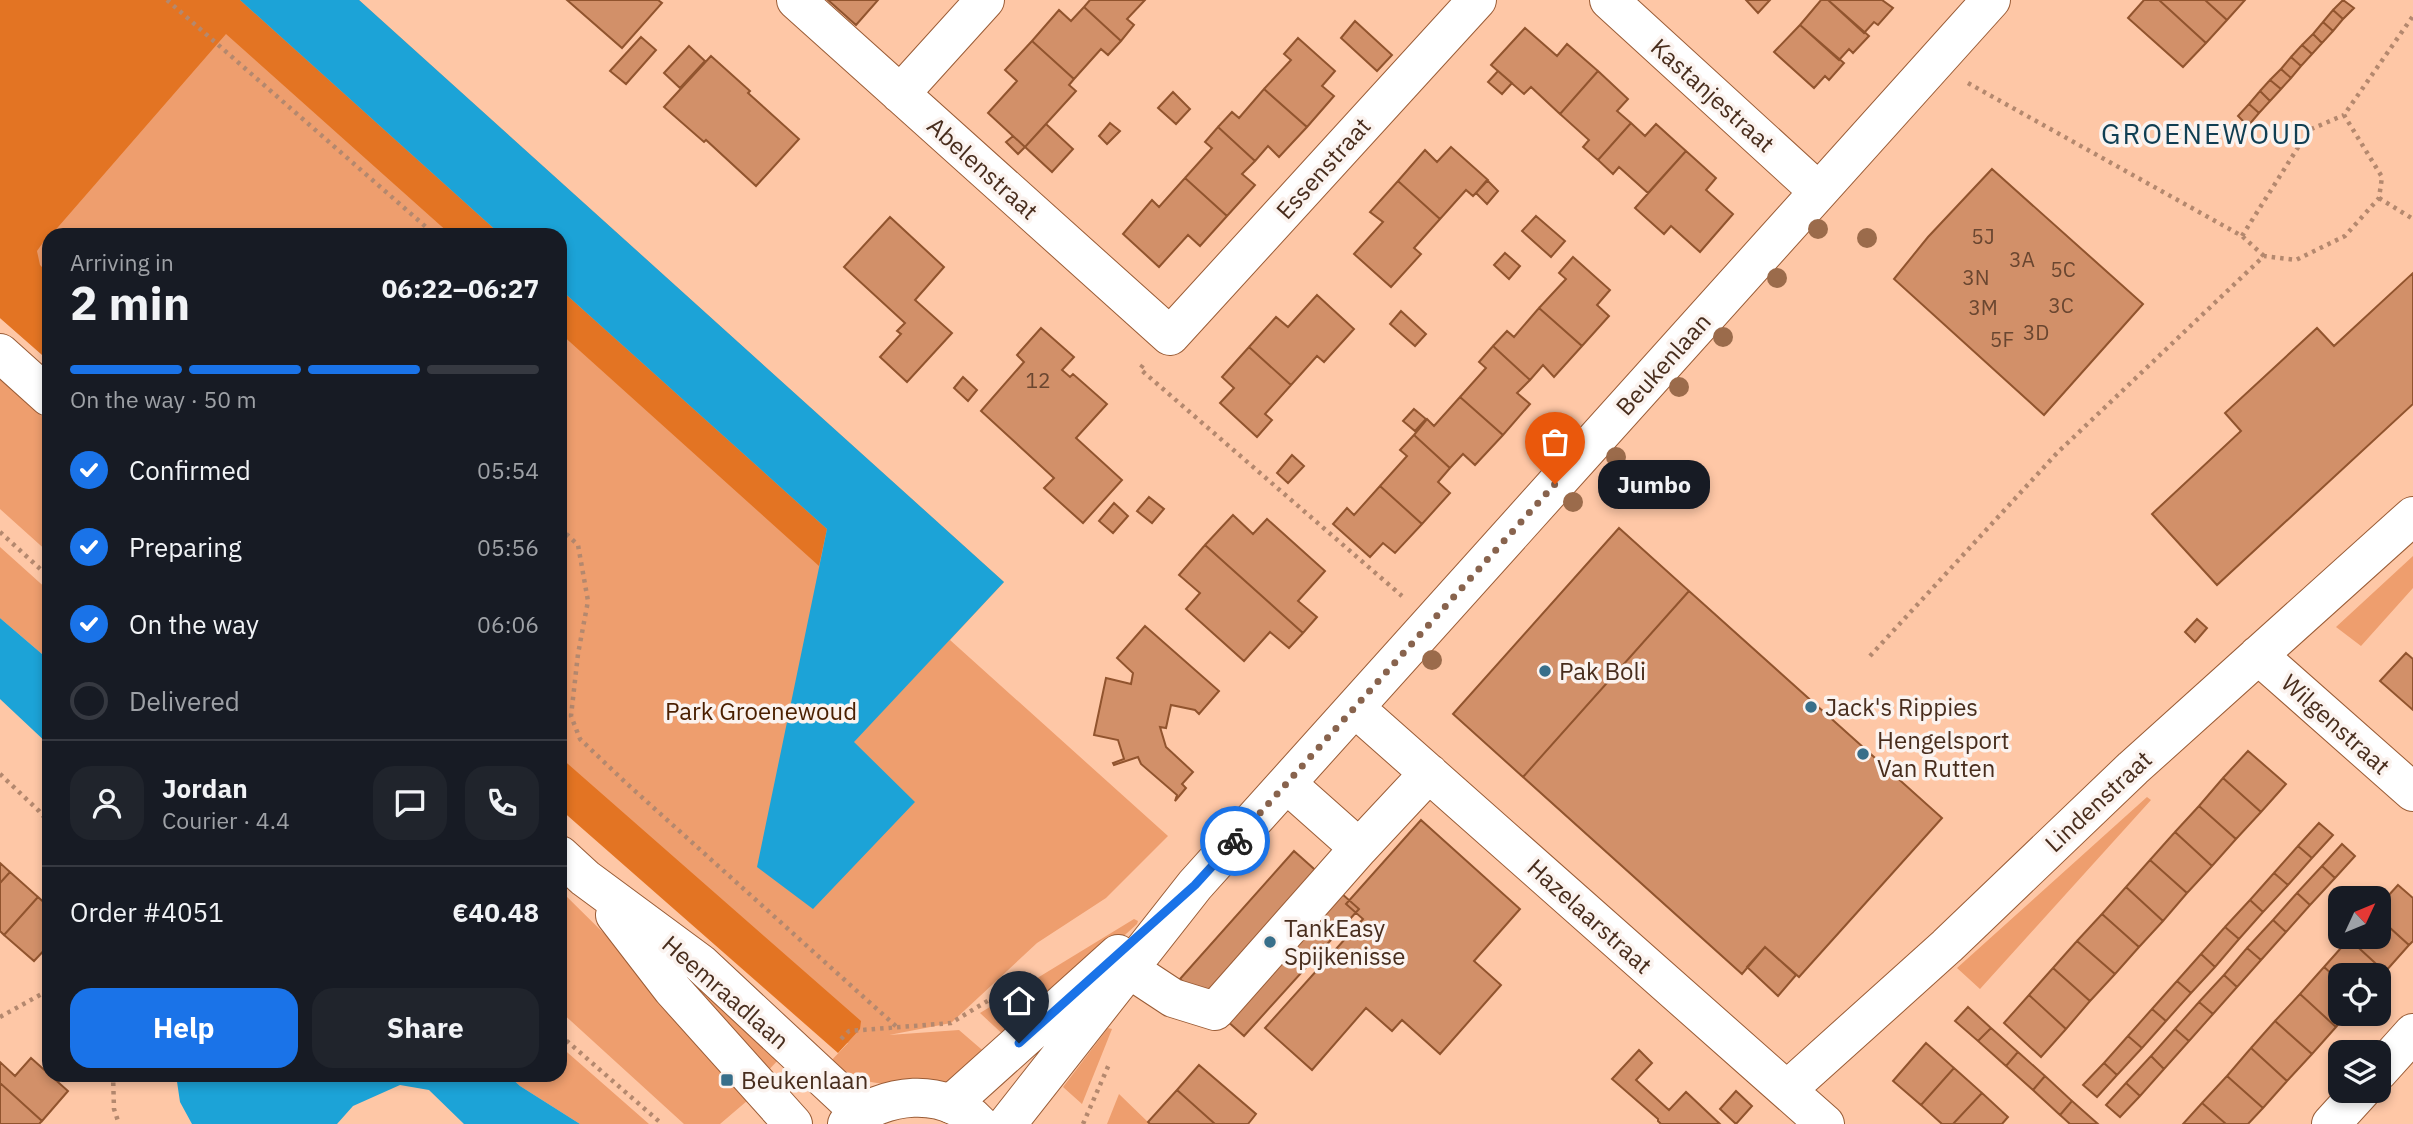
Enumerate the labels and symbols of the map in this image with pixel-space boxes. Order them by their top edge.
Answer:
street label: Kastanjestraat [1644,31,1782,159]
street label: Abelenstraat [921,110,1045,226]
street label: Essenstraat [1269,110,1377,226]
district label: GROENEWOUD [2101,115,2313,152]
house number: 5J [1971,222,1995,250]
house number: 3A [2009,245,2035,273]
house number: 5C [2050,255,2076,283]
house number: 3N [1962,263,1990,291]
house number: 3C [2048,291,2074,319]
house number: 3M [1968,293,1998,321]
street label: Beukenlaan [1609,306,1717,422]
house number: 3D [2023,318,2049,346]
house number: 5F [1990,325,2014,353]
house number: 12 [1025,366,1051,394]
pin [1525,412,1585,484]
callout: Jumbo [1597,460,1709,508]
place label: Pak Boli [1559,655,1646,687]
marker: Pak Boli [1537,663,1553,679]
street label: Wilgenstraat [2275,667,2397,781]
place label: Jack's Rippies [1825,691,1978,723]
park label: Park Groenewoud [665,695,857,727]
marker: Jack's Rippies [1803,699,1819,715]
place label: Hengelsport Van Rutten [1877,724,2009,784]
street label: Lindenstraat [2038,743,2158,859]
marker: Hengelsport Van Rutten [1855,746,1871,762]
courier [1200,806,1270,876]
street label: Hazelaarstraat [1521,851,1659,981]
north arrow [2328,886,2390,948]
place label: TankEasy Spijkenisse [1284,912,1405,972]
street label: Heemraadlaan [656,928,796,1056]
marker: TankEasy Spijkenisse [1262,934,1278,950]
pin [989,971,1049,1043]
place label: Beukenlaan [741,1064,868,1096]
marker: Beukenlaan [719,1072,735,1088]

